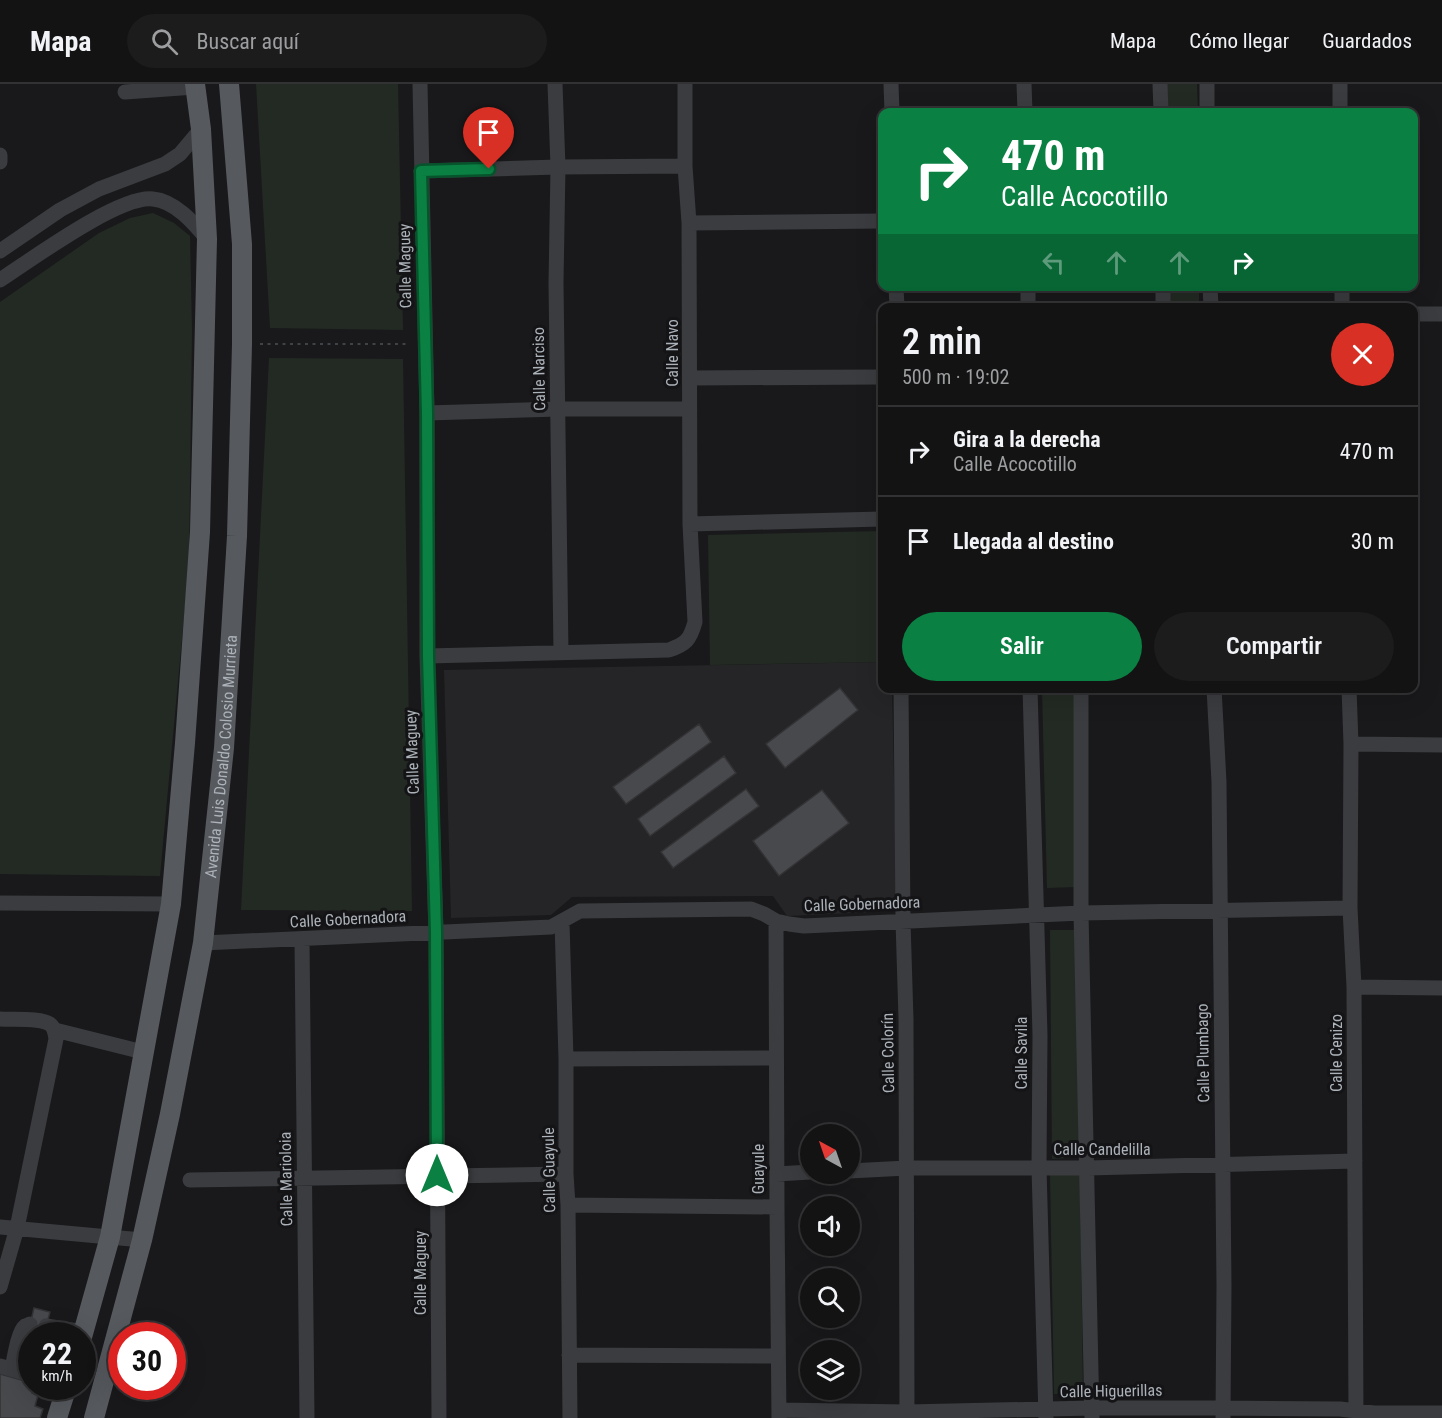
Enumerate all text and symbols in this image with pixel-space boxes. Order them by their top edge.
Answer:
search box [127,14,547,68]
text: Mapa [30,25,91,58]
icon: search [148,25,181,58]
text: Buscar aquí [196,29,299,54]
text: Mapa [1110,29,1156,53]
text: Cómo llegar [1189,29,1289,53]
text: Guardados [1322,29,1412,53]
pin [463,107,514,169]
icon: arrive [472,116,505,149]
text: 470 m [1001,131,1106,180]
icon: right [902,132,980,210]
text: Calle Acocotillo [1001,181,1168,213]
street label: Calle Maguey [395,223,415,309]
icon: left [1037,246,1070,279]
icon: ahead [1100,246,1133,279]
icon: ahead [1163,246,1196,279]
icon: right [1226,246,1259,279]
street label: Calle Navo [663,319,682,387]
text: 2 min [902,321,982,363]
button: close [1331,323,1394,386]
street label: Calle Narciso [529,327,549,411]
text: 500 m · 19:02 [902,365,1009,389]
text: Gira a la derecha [953,427,1101,452]
icon: right [902,435,935,468]
text: 470 m [1340,439,1394,464]
text: Calle Acocotillo [953,452,1077,476]
icon: arrive [902,525,935,558]
text: Llegada al destino [953,529,1114,554]
text: 30 m [1351,529,1394,554]
button: Salir [902,612,1142,681]
button: Compartir [1154,612,1394,681]
street label: Avenida Luis Donaldo Colosio Murrieta [201,634,240,879]
street label: Calle Maguey [401,709,423,795]
street label: Calle Gobernadora [803,892,921,916]
street label: Calle Gobernadora [289,906,407,932]
street label: Calle Plumbago [1193,1003,1213,1103]
street label: Calle Colorín [878,1013,898,1093]
street label: Calle Cenizo [1327,1014,1346,1092]
street label: Calle Savila [1012,1017,1031,1089]
north arrow [800,1124,860,1184]
map controls [800,1124,860,1400]
street label: Calle Guayule [539,1127,559,1213]
street label: Calle Marioloia [276,1132,296,1226]
street label: Calle Candelilla [1053,1140,1151,1159]
position arrow [405,1143,469,1207]
street label: Guayule [749,1144,768,1194]
button: sound [800,1196,860,1256]
street label: Calle Maguey [411,1230,430,1315]
button: search [800,1268,860,1328]
speed limit sign: 30 [108,1322,186,1400]
text: 22 [42,1336,72,1371]
button: layers [800,1340,860,1400]
text: km/h [42,1367,72,1385]
street label: Calle Higuerillas [1059,1381,1163,1401]

